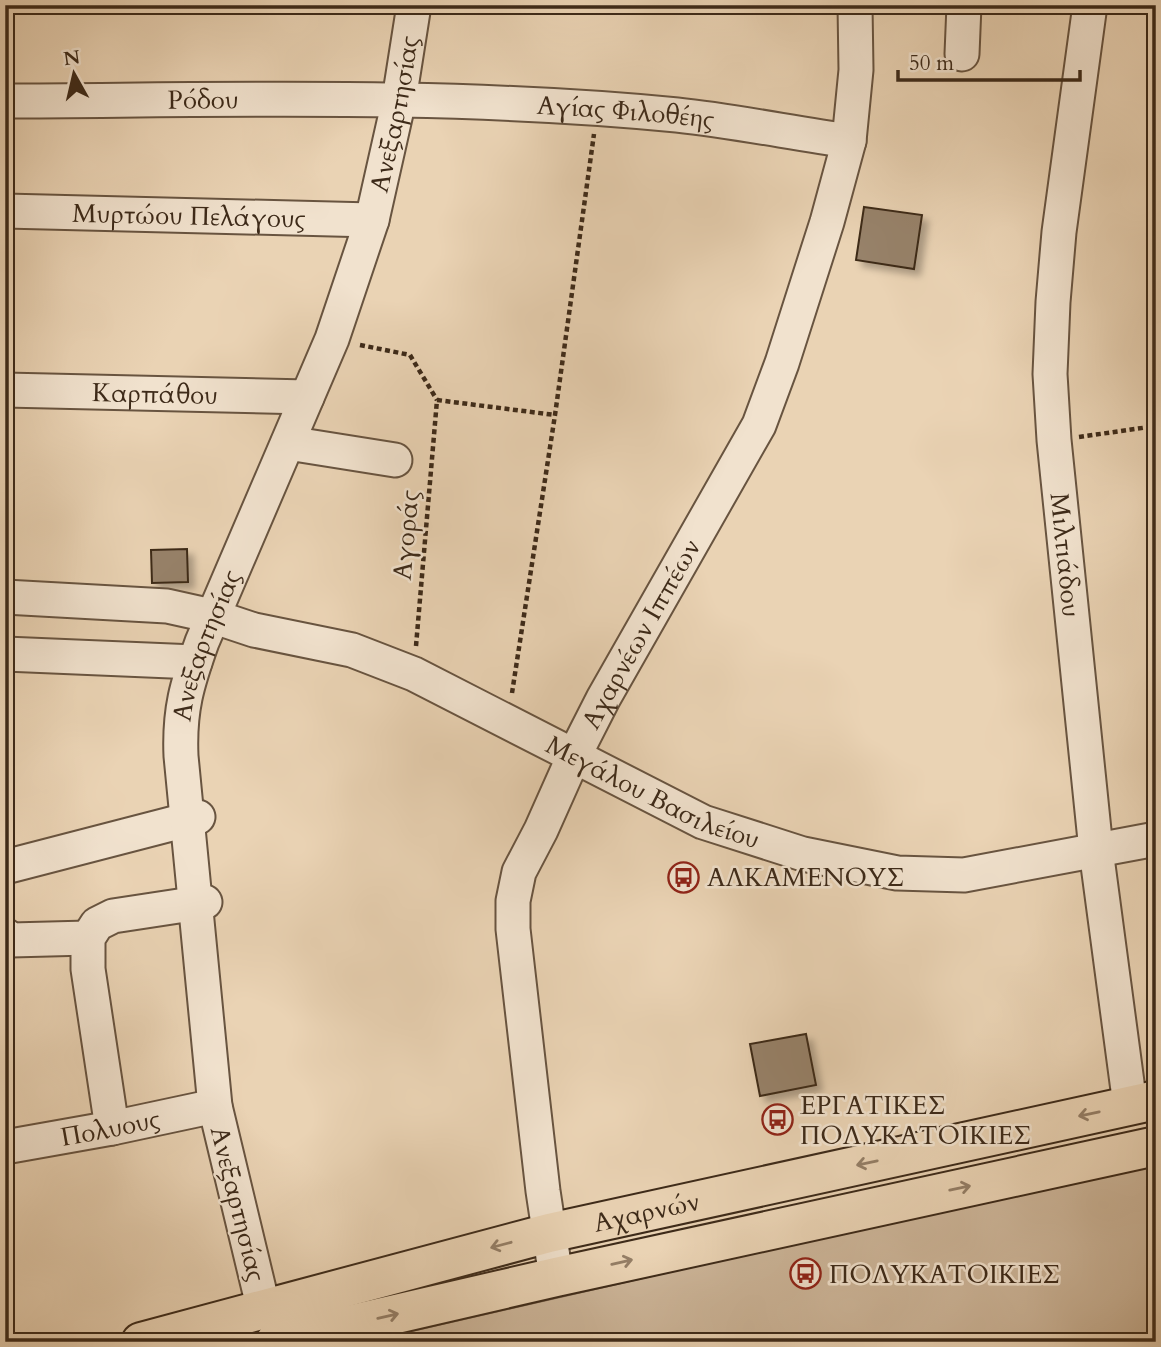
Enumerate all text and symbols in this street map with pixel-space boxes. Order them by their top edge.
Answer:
street label: Ανεξαρτησίας [361,33,426,196]
north arrow [38,38,108,108]
scale bar [898,38,1080,82]
text: N [62,44,82,72]
text: 50 m [909,49,954,78]
street label: Ρόδου [167,82,239,117]
street label: Αγίας Φιλοθέης [536,87,717,137]
street label: Μυρτώου Πελάγους [72,195,306,236]
street label: Καρπάθου [92,375,218,412]
street label: Αγοράς [385,488,427,582]
street label: Μιλτιάδου [1042,491,1090,619]
street label: Αχαρνέων Ιππέων [573,532,708,735]
street label: Ανεξαρτησίας [164,564,249,723]
street label: Μεγάλου Βασιλείου [540,727,764,857]
bus stop icon: ΑΛΚΑΜΕΝΟΥΣ [667,860,701,894]
place label: ΑΛΚΑΜΕΝΟΥΣ [707,860,904,895]
place label: ΕΡΓΑΤΙΚΕΣ ΠΟΛΥΚΑΤΟΙΚΙΕΣ [800,1088,1031,1153]
street label: Πολυους [58,1101,163,1154]
bus stop icon: ΕΡΓΑΤΙΚΕΣ ΠΟΛΥΚΑΤΟΙΚΙΕΣ [760,1103,794,1137]
one-way arrow [1078,1107,1101,1121]
street label: Ανεξαρτησίας [202,1123,274,1285]
one-way arrow [856,1156,879,1170]
one-way arrow [948,1181,971,1195]
street label: Αχαρνών [590,1183,703,1240]
one-way arrow [491,1239,513,1252]
one-way arrow [610,1255,633,1269]
bus stop icon: ΠΟΛΥΚΑΤΟΙΚΙΕΣ [789,1257,823,1291]
place label: ΠΟΛΥΚΑΤΟΙΚΙΕΣ [829,1257,1060,1292]
one-way arrow [376,1309,399,1322]

